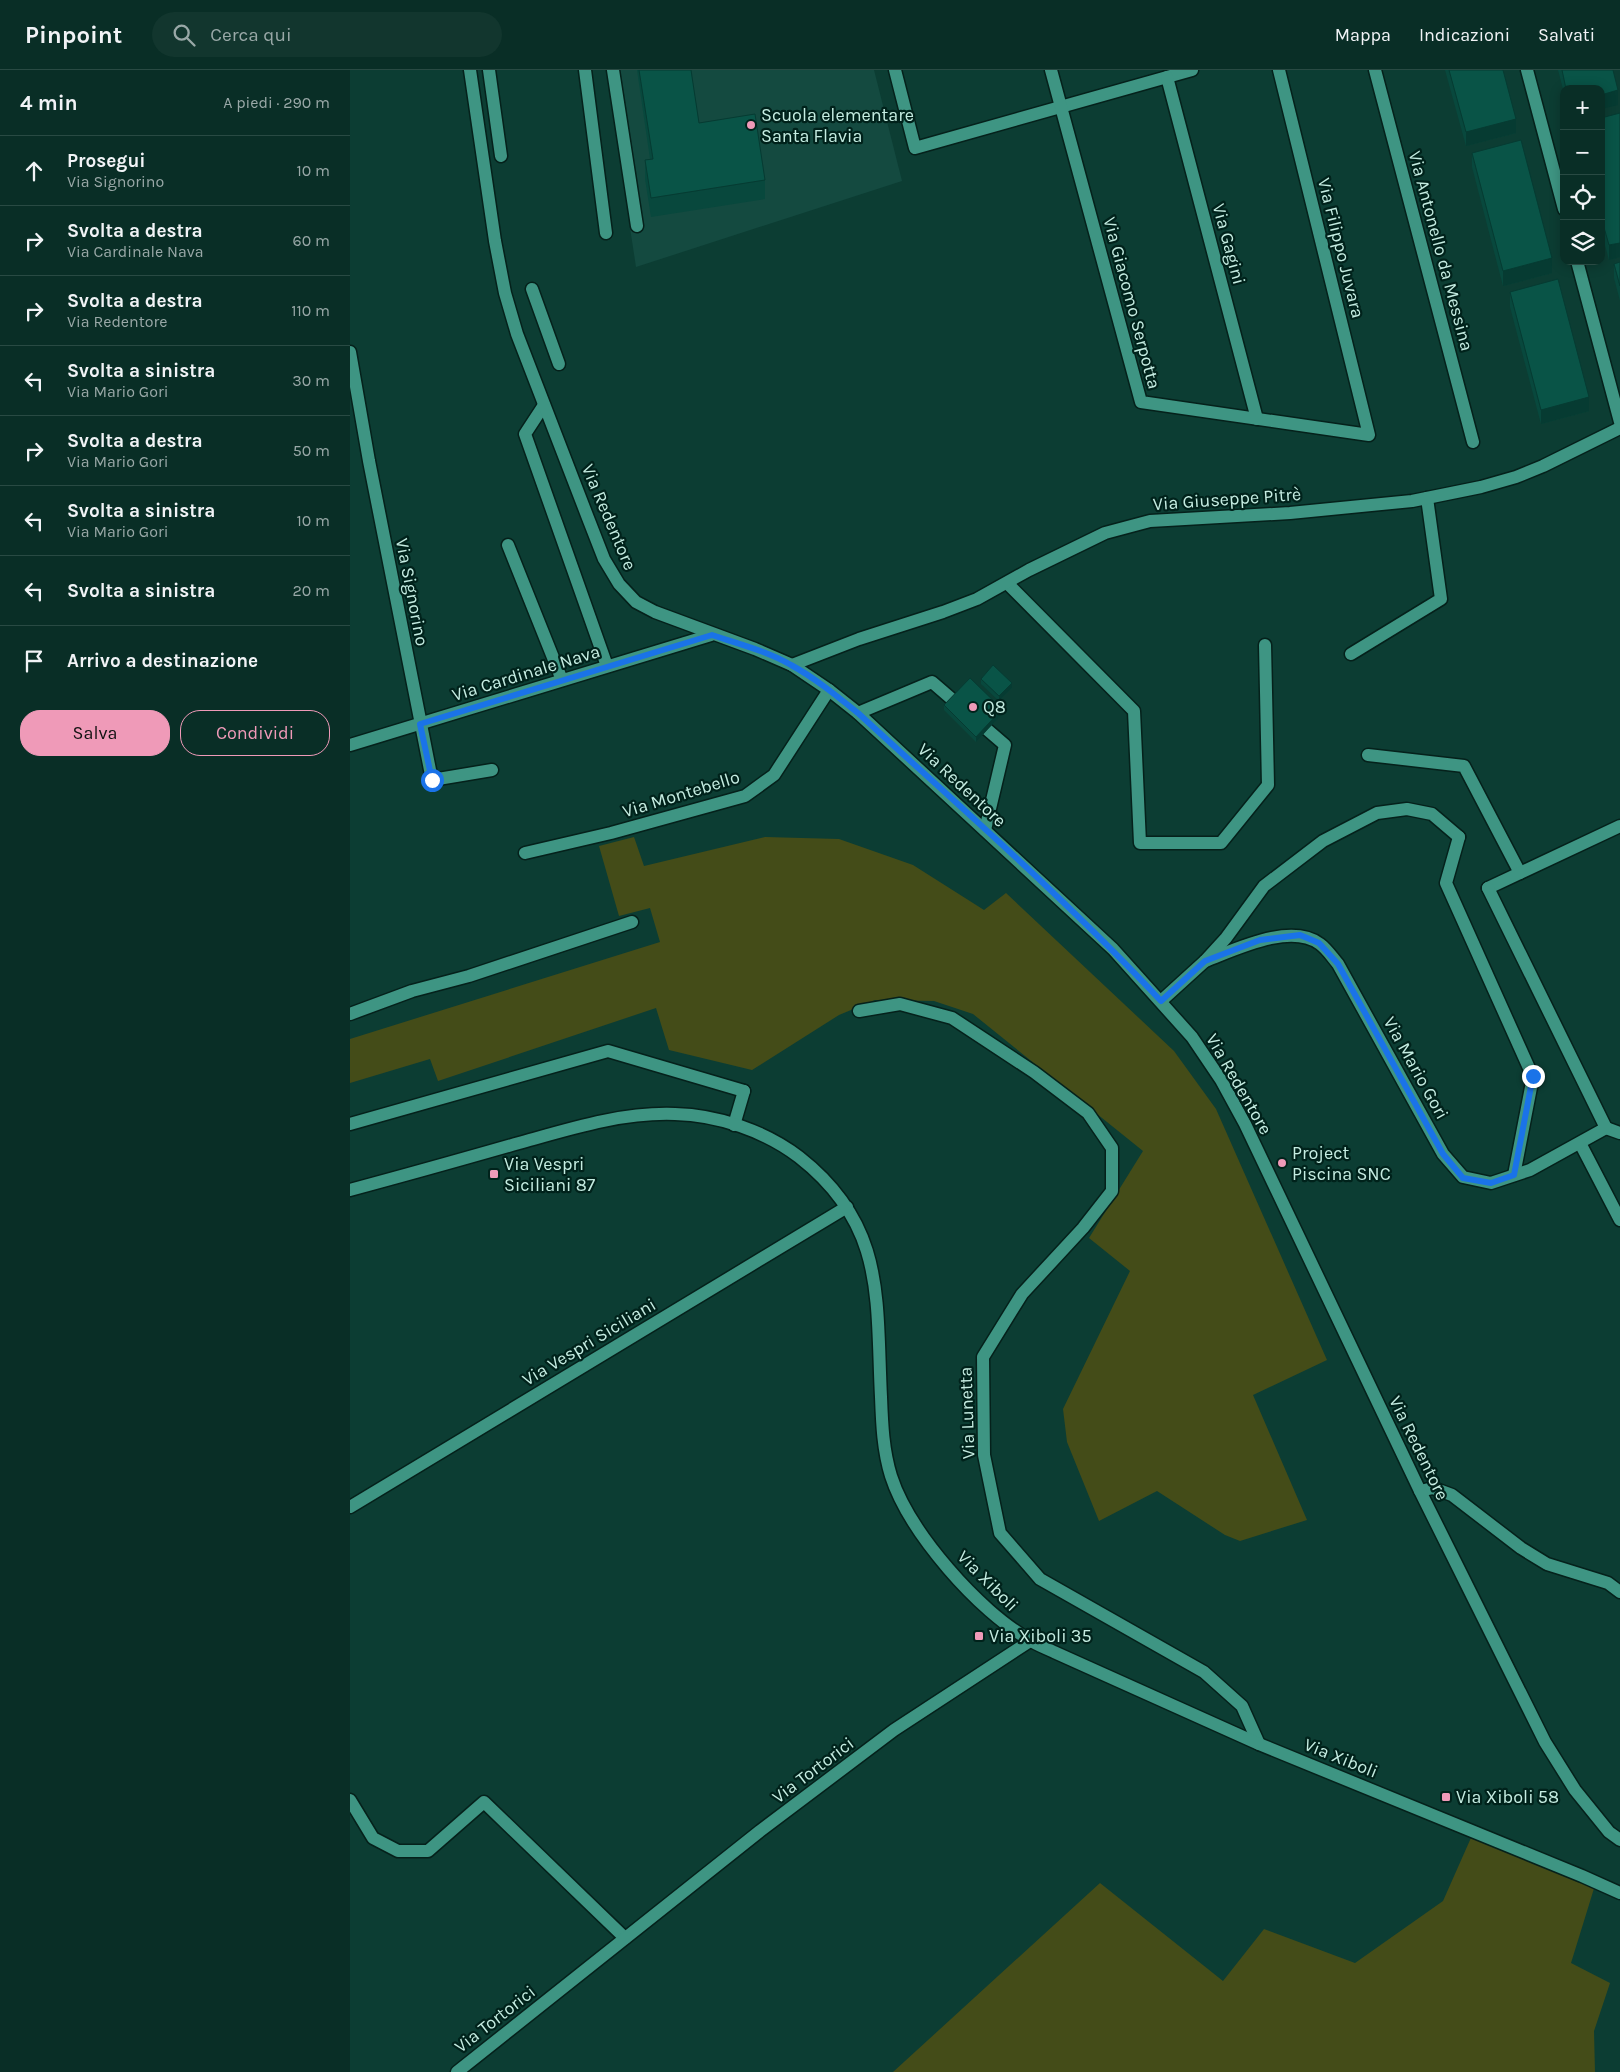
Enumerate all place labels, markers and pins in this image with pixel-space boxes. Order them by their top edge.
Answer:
place label: Scuola elementare Santa Flavia [761,104,914,147]
marker: Scuola elementare Santa Flavia [745,119,757,131]
place label: Q8 [983,696,1006,718]
marker: Q8 [967,701,979,713]
place label: Project Piscina SNC [1292,1142,1391,1185]
place label: Via Vespri Siciliani 87 [504,1153,596,1196]
marker: Project Piscina SNC [1276,1157,1288,1169]
marker: Via Vespri Siciliani 87 [488,1168,500,1180]
place label: Via Xiboli 35 [989,1625,1092,1647]
marker: Via Xiboli 35 [973,1630,985,1642]
place label: Via Xiboli 58 [1456,1786,1559,1808]
marker: Via Xiboli 58 [1440,1791,1452,1803]

